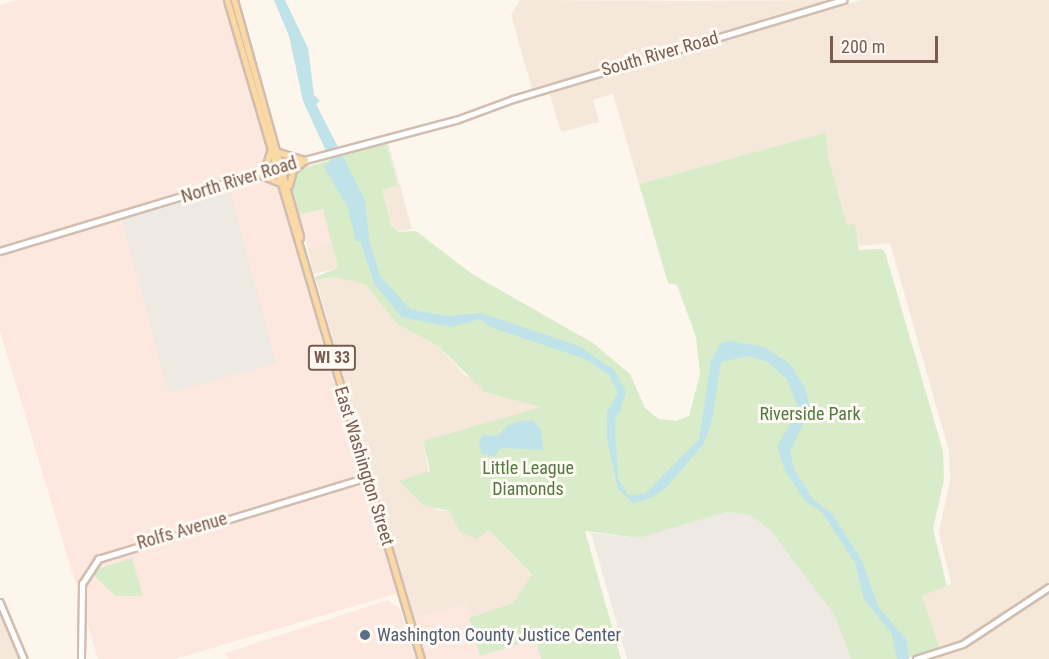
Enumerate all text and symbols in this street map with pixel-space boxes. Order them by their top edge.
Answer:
scale bar [833,24,941,62]
street label: South River Road [599,27,721,81]
text: 200 m [841,36,885,57]
street label: North River Road [179,152,299,208]
road number: WI 33 [306,345,358,371]
street label: East Washington Street [330,384,398,548]
park label: Riverside Park [759,403,861,425]
park label: Little League Diamonds [482,458,574,500]
street label: Rolfs Avenue [135,508,229,554]
place label: Washington County Justice Center [377,624,621,646]
marker: Washington County Justice Center [358,628,372,642]

